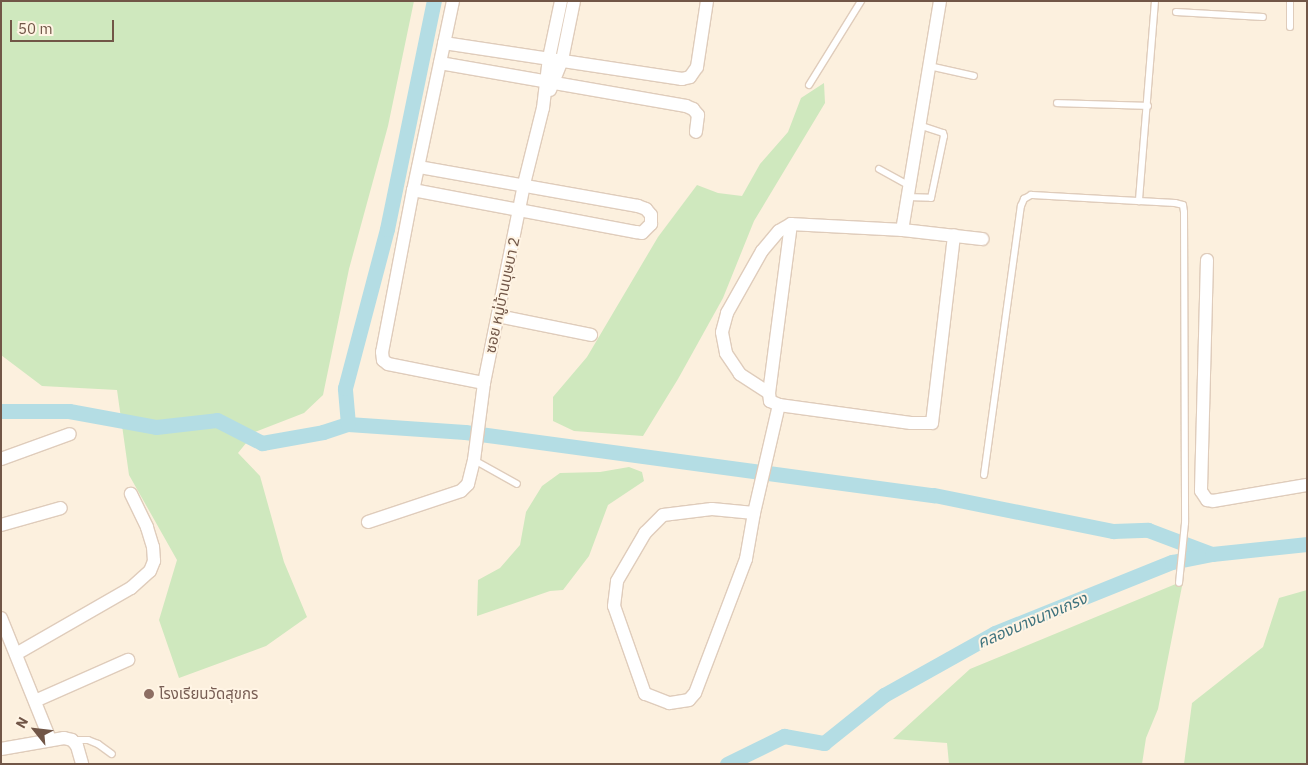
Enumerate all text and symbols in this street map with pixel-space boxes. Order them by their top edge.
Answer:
scale bar [12,10,116,42]
text: 50 m [18,19,53,38]
street label: ซอย หมู่บ้านบุษบา 2 [481,235,523,355]
water label: คลองบางนางเกรง [974,588,1090,652]
place label: โรงเรียนวัดสุขกร [159,685,258,703]
marker: โรงเรียนวัดสุขกร [143,688,155,700]
north arrow [10,705,60,755]
text: N [12,714,32,732]

